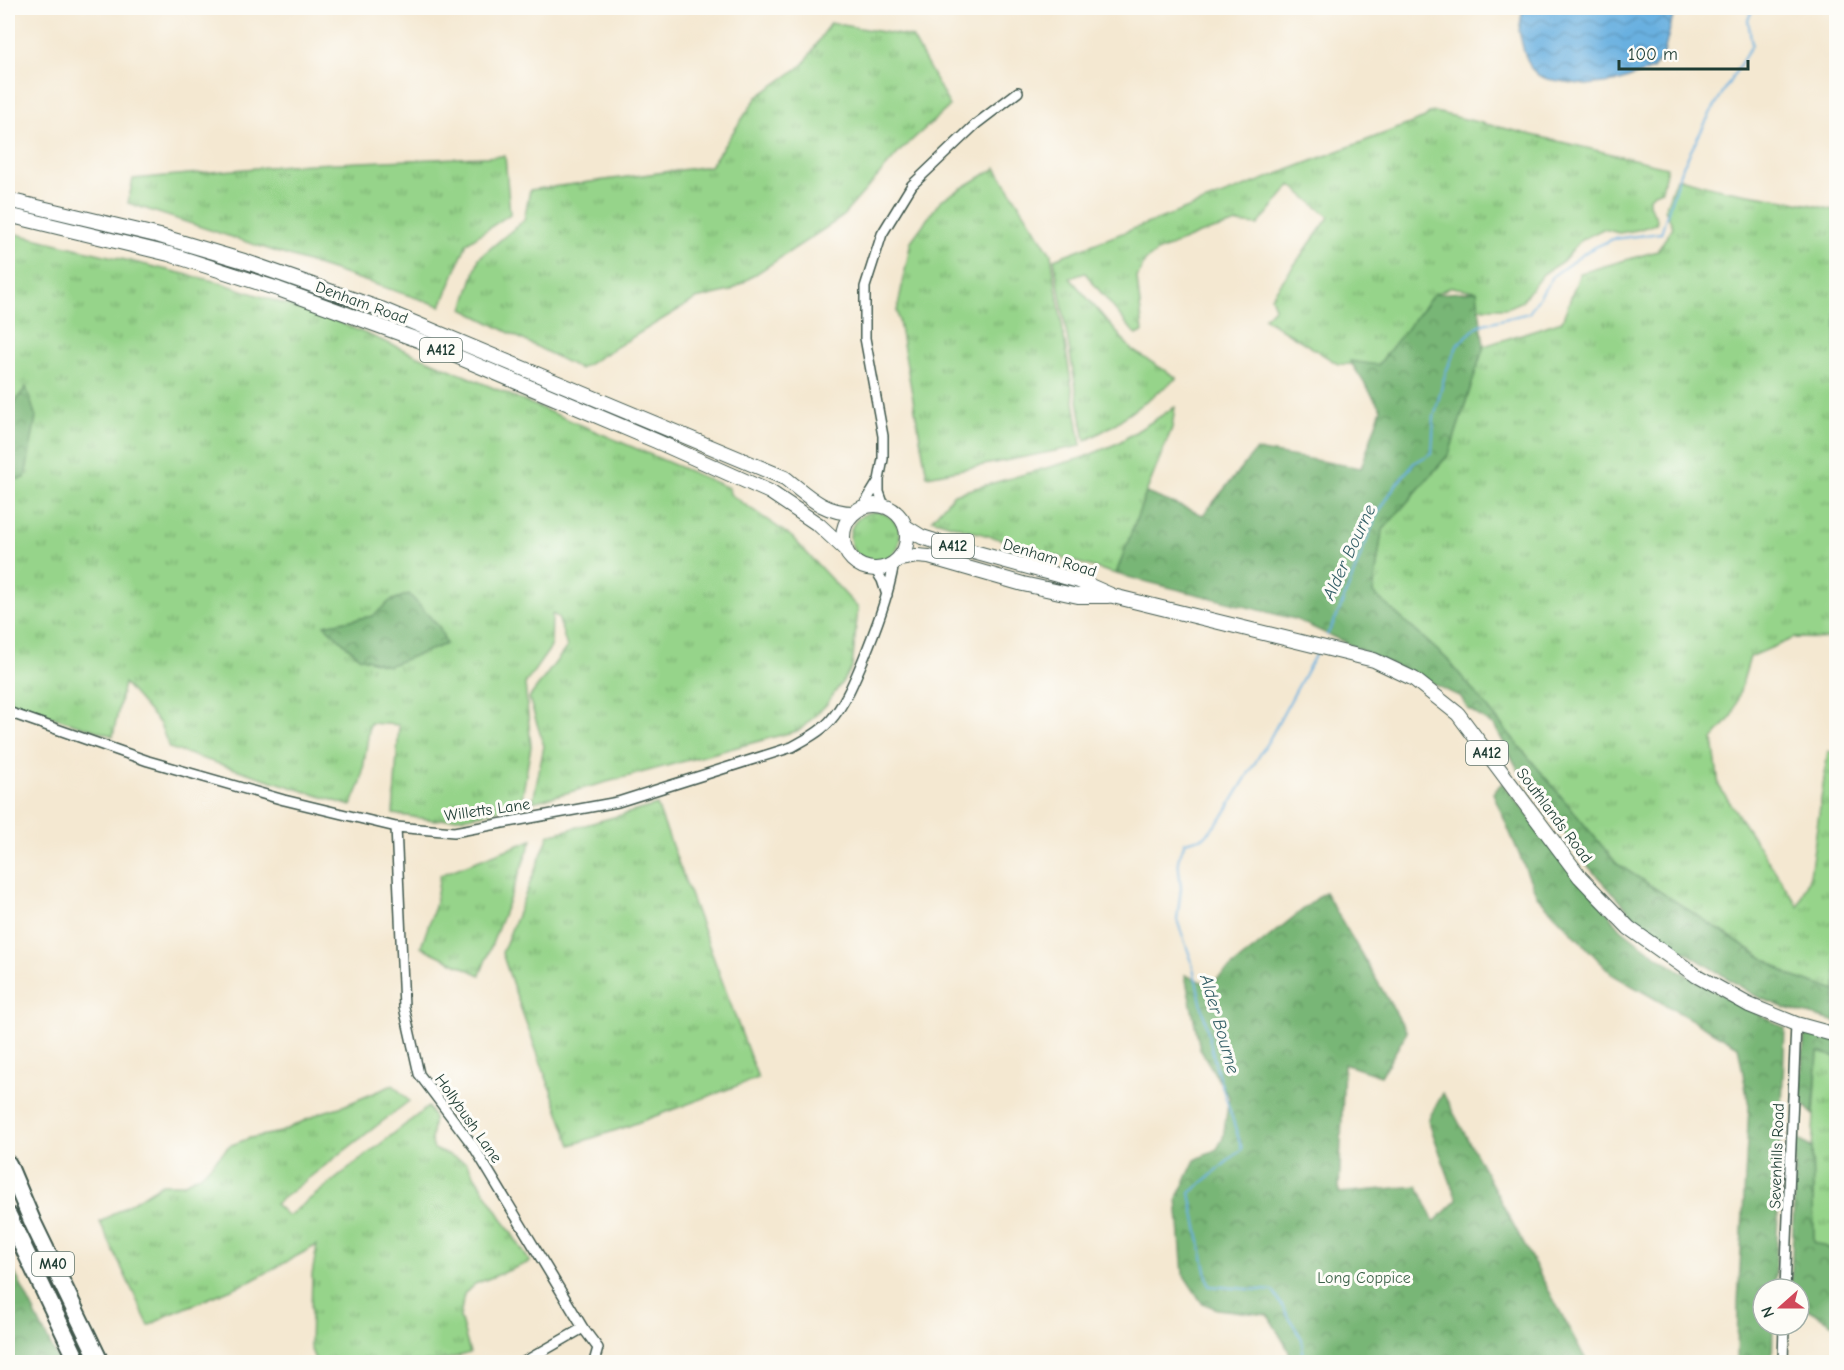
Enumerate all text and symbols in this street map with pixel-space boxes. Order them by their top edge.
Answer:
scale bar [1619,33,1748,71]
text: 100 m [1628,44,1678,65]
street label: Denham Road [313,278,410,328]
road number: A412 [420,338,462,362]
water label: Alder Bourne [1318,501,1381,604]
road number: A412 [932,534,974,558]
street label: Denham Road [1001,535,1099,581]
road number: A412 [1466,741,1508,765]
street label: Southlands Road [1513,765,1596,867]
street label: Willetts Lane [443,795,531,825]
water label: Alder Bourne [1195,971,1244,1076]
street label: Hollybush Lane [431,1071,505,1166]
street label: Sevenhills Road [1766,1103,1788,1209]
road number: M40 [32,1252,74,1276]
park label: Long Coppice [1317,1269,1411,1287]
north arrow [1751,1277,1811,1337]
text: N [1758,1304,1778,1320]

